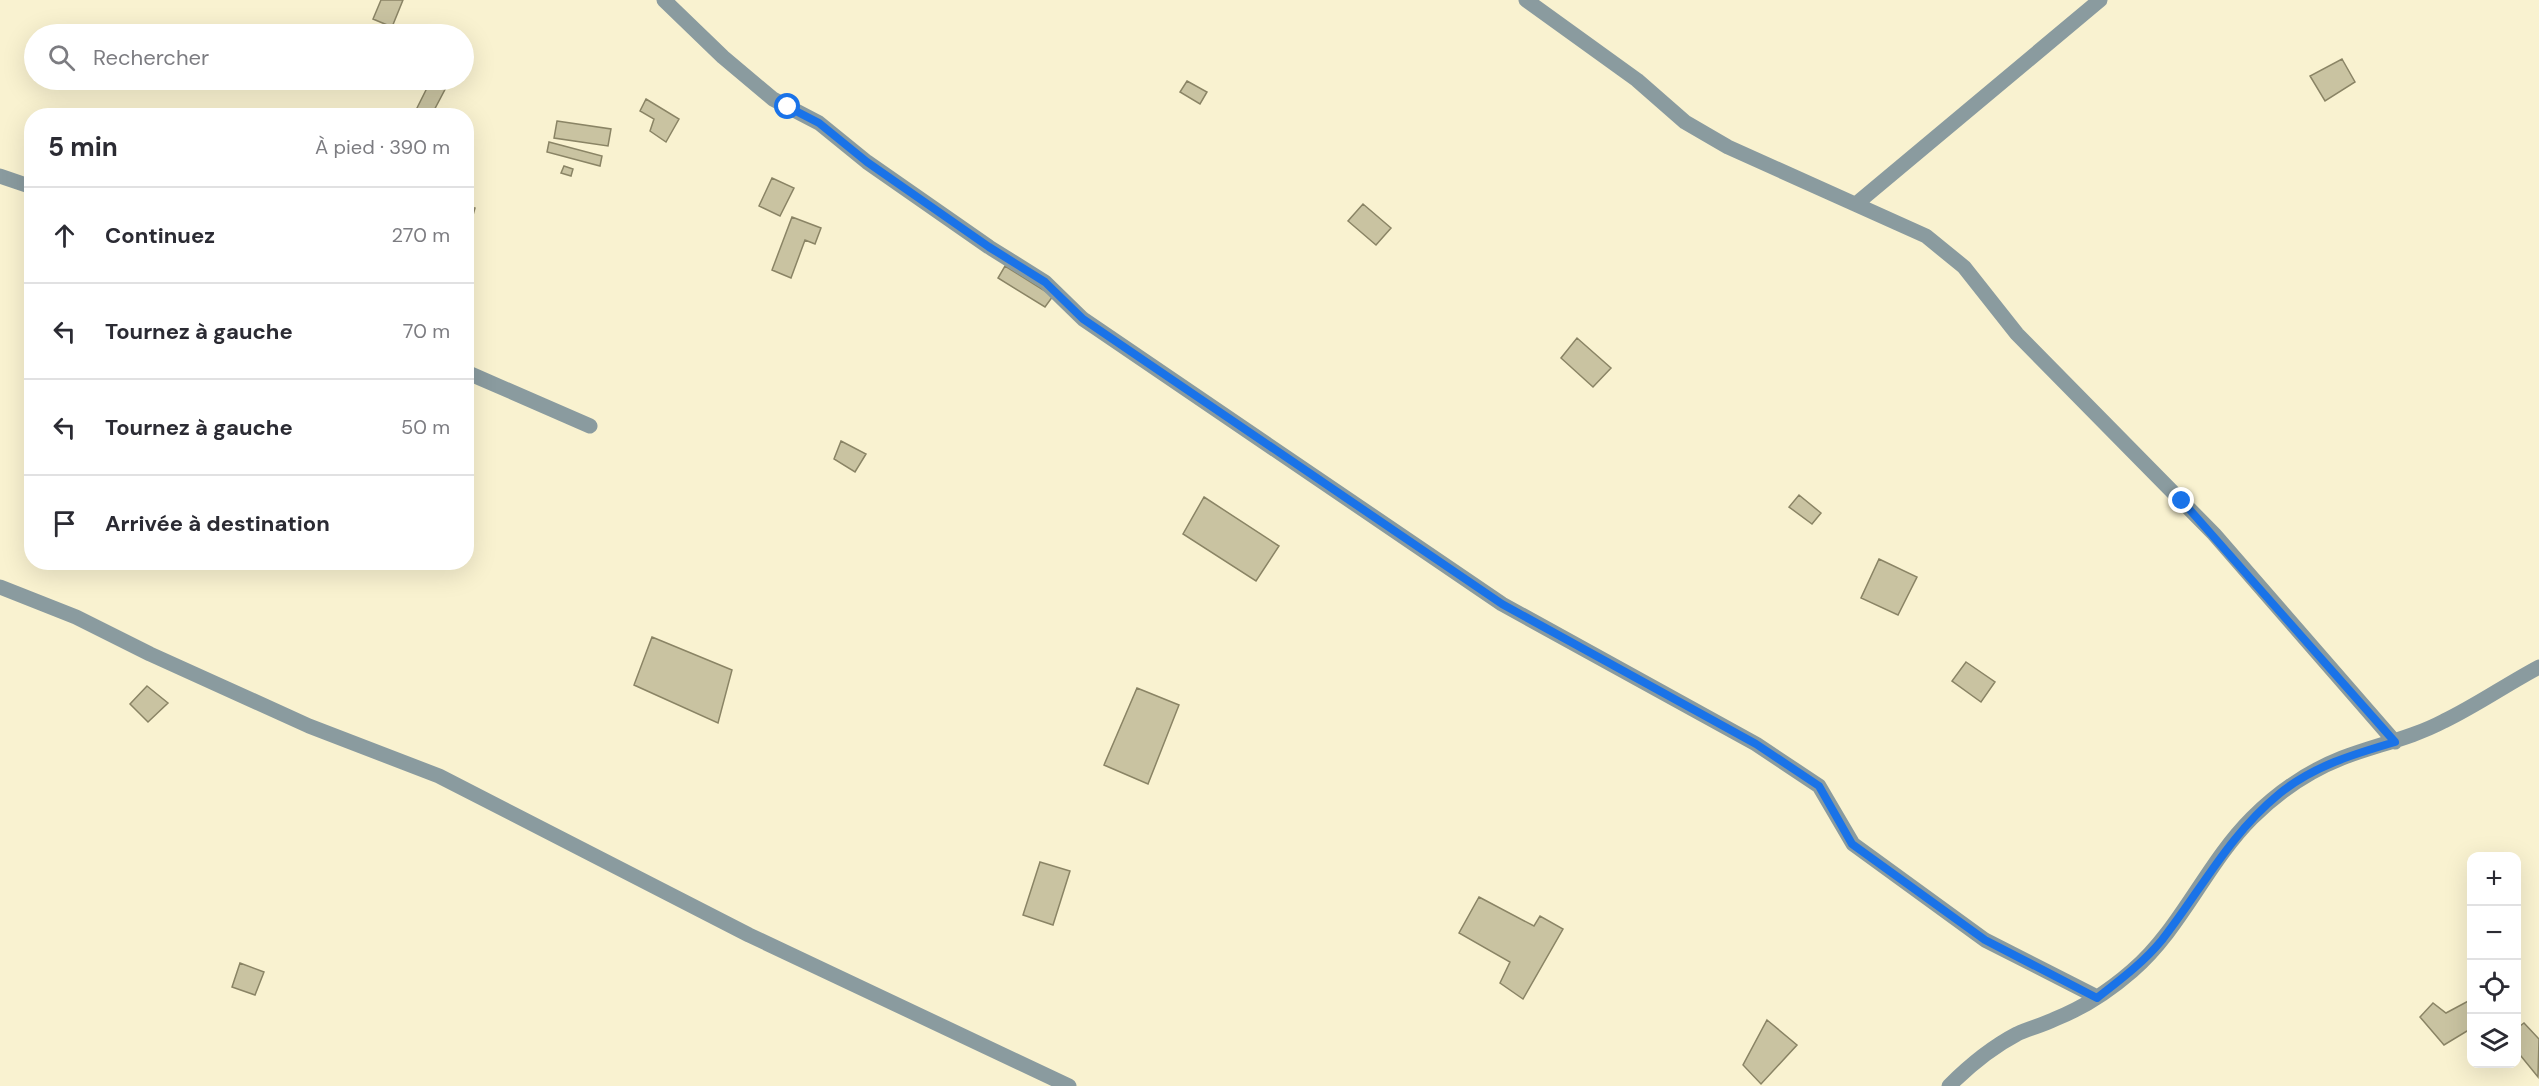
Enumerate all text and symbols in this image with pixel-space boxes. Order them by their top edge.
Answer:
search box [24,24,474,90]
icon: search [45,41,78,74]
text: Rechercher [93,43,209,72]
route start [774,93,800,119]
text: 5 min [48,130,118,164]
text: À pied · 390 m [315,134,450,160]
icon: ahead [48,219,81,252]
text: Continuez [105,221,215,250]
text: 270 m [392,222,450,248]
icon: left [48,315,81,348]
text: Tournez à gauche [105,317,293,346]
text: 70 m [403,318,450,344]
icon: left [48,411,81,444]
text: Tournez à gauche [105,413,293,442]
text: 50 m [401,414,450,440]
route end [2168,487,2194,513]
icon: arrive [48,507,81,540]
text: Arrivée à destination [105,509,330,538]
map controls [2467,852,2521,1068]
button: + [2467,852,2521,906]
button: − [2467,906,2521,960]
button: locate [2467,960,2521,1014]
button: layers [2467,1014,2521,1068]

